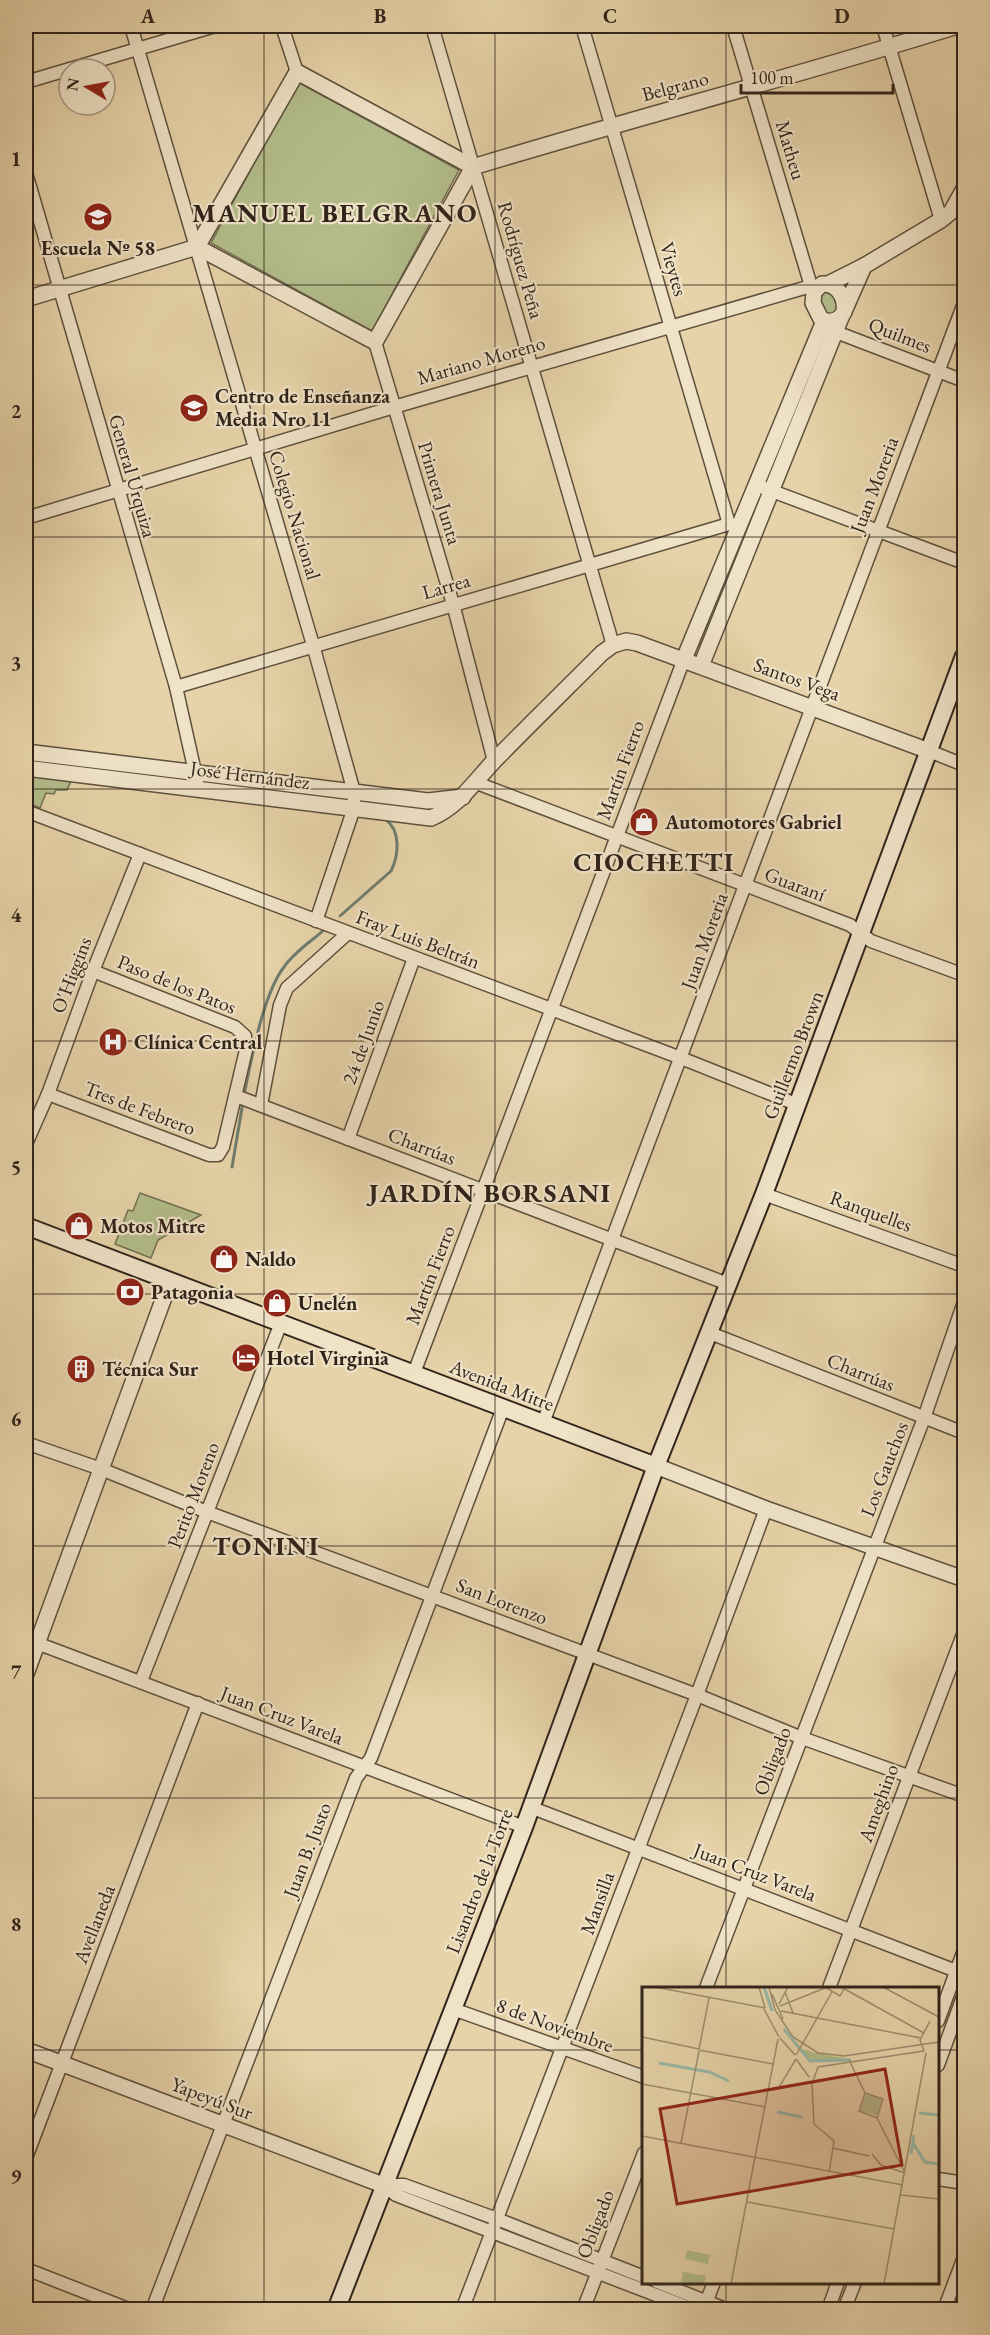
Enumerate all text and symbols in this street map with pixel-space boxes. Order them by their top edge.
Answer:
text: A [140,3,156,29]
text: B [374,3,386,29]
text: C [603,3,617,29]
text: D [834,3,850,29]
north arrow [57,57,117,117]
scale bar [741,57,892,95]
street label: Belgrano [639,65,711,107]
text: 100 m [750,66,794,89]
text: N [61,76,84,93]
street label: Matheu [770,117,812,183]
text: 1 [11,146,21,172]
district label: MANUEL BELGRANO [192,196,478,230]
street label: Rodríguez Peña [492,198,550,322]
school or university icon: Escuela Nº 58 [82,201,114,233]
place label: Escuela Nº 58 [41,235,155,261]
street label: Vieytes [654,239,694,299]
street label: Quilmes [865,311,935,359]
street label: Mariano Moreno [414,329,548,391]
place label: Centro de Enseñanza Media Nro 11 [215,383,390,432]
school or university icon: Centro de Enseñanza Media Nro 11 [178,392,210,424]
text: 2 [11,398,22,424]
street label: General Urquiza [103,411,163,541]
street label: Juan Moreria [843,433,904,539]
street label: Primera Junta [412,438,468,548]
street label: Colegio Nacional [263,447,327,583]
street label: Larrea [419,567,473,605]
text: 3 [11,650,21,676]
street label: Santos Vega [750,651,844,707]
street label: Martín Fierro [590,716,650,823]
street label: José Hernández [187,755,312,795]
shop icon: Automotores Gabriel [628,806,660,838]
place label: Automotores Gabriel [664,809,842,835]
district label: CIOCHETTI [573,845,735,879]
street label: Guaraní [761,861,829,907]
street label: Juan Moreria [674,889,734,995]
text: 4 [11,902,22,928]
street label: Fray Luis Beltrán [352,903,484,975]
street label: O'Higgins [45,933,97,1017]
street label: Paso de los Patos [114,948,240,1020]
street label: Guillermo Brown [757,987,830,1123]
street label: 24 de Junio [336,996,390,1088]
hospital icon: Clínica Central [97,1026,129,1058]
place label: Clínica Central [134,1029,262,1055]
street label: Tres de Febrero [81,1075,199,1141]
street label: Charrúas [384,1121,460,1171]
text: 5 [11,1154,21,1180]
district label: JARDÍN BORSANI [366,1176,611,1210]
street label: Ranquelles [826,1184,916,1238]
shop icon: Motos Mitre [63,1210,95,1242]
place label: Motos Mitre [100,1213,205,1239]
street label: Martín Fierro [399,1222,461,1328]
shop icon: Naldo [208,1243,240,1275]
place label: Naldo [245,1246,296,1272]
bank icon: Patagonia [114,1276,146,1308]
place label: Patagonia [151,1279,234,1305]
shop icon: Unelén [261,1287,293,1319]
place label: Unelén [298,1290,357,1316]
hotel icon: Hotel Virginia [230,1342,262,1374]
place label: Hotel Virginia [267,1345,389,1371]
street label: Charrúas [823,1347,899,1397]
building icon: Técnica Sur [65,1353,97,1385]
street label: Avenida Mitre [445,1353,558,1417]
place label: Técnica Sur [102,1356,199,1382]
text: 6 [11,1406,22,1432]
street label: Los Gauchos [854,1418,914,1520]
street label: Perito Moreno [161,1438,225,1552]
district label: TONINI [212,1529,320,1563]
street label: San Lorenzo [453,1572,552,1630]
text: 7 [11,1659,22,1685]
street label: Juan Cruz Varela [215,1679,347,1750]
street label: Obligado [747,1723,797,1799]
street label: Ameghino [851,1760,904,1847]
street label: Juan B. Justo [276,1798,337,1903]
street label: Lisandro de la Torre [439,1805,519,1957]
street label: Juan Cruz Varela [688,1836,820,1907]
street label: Mansilla [574,1868,620,1938]
street label: Avellaneda [67,1881,121,1968]
text: 8 [11,1911,21,1937]
inset map [642,1987,939,2284]
street label: 8 de Noviembre [493,1992,617,2058]
street label: Yapeyú Sur [167,2071,257,2126]
text: 9 [11,2163,22,2189]
street label: Obligado [570,2186,620,2262]

